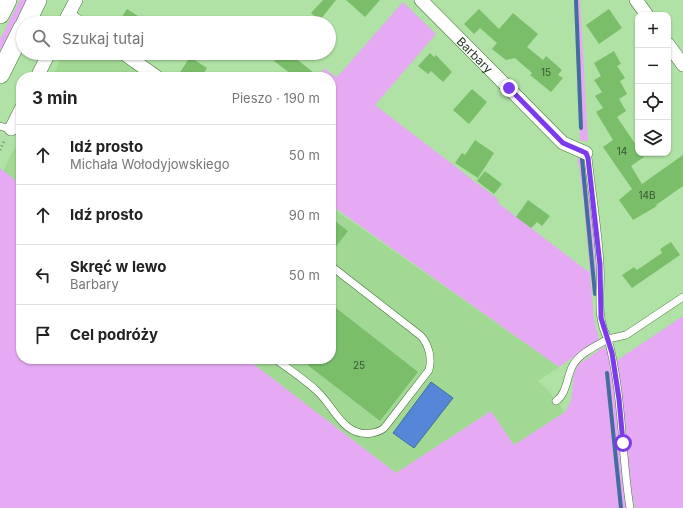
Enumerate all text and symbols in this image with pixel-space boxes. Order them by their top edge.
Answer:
map controls [635,12,671,156]
button: + [635,12,671,48]
search box [16,16,336,60]
icon: search [30,27,52,49]
text: Szukaj tutaj [62,29,144,48]
street label: Barbary [454,33,497,76]
button: − [635,48,671,84]
house number: 15 [541,66,551,78]
route end [500,79,518,97]
button: locate [635,84,671,120]
text: 3 min [32,88,78,108]
text: Pieszo · 190 m [232,90,320,106]
button: layers [635,120,671,156]
text: Idź prosto [70,137,143,156]
icon: ahead [32,144,54,166]
house number: 14 [617,145,627,157]
text: 50 m [289,147,320,163]
text: Michała Wołodyjowskiego [70,156,229,172]
house number: 14B [638,189,656,201]
icon: ahead [32,204,54,226]
text: Idź prosto [70,205,143,224]
text: 90 m [289,207,320,223]
text: Skręć w lewo [70,257,166,276]
icon: left [32,264,54,286]
text: 50 m [289,267,320,283]
text: Barbary [70,276,119,292]
icon: arrive [32,324,54,346]
text: Cel podróży [70,325,158,344]
house number: 25 [353,359,365,371]
route start [614,434,632,452]

